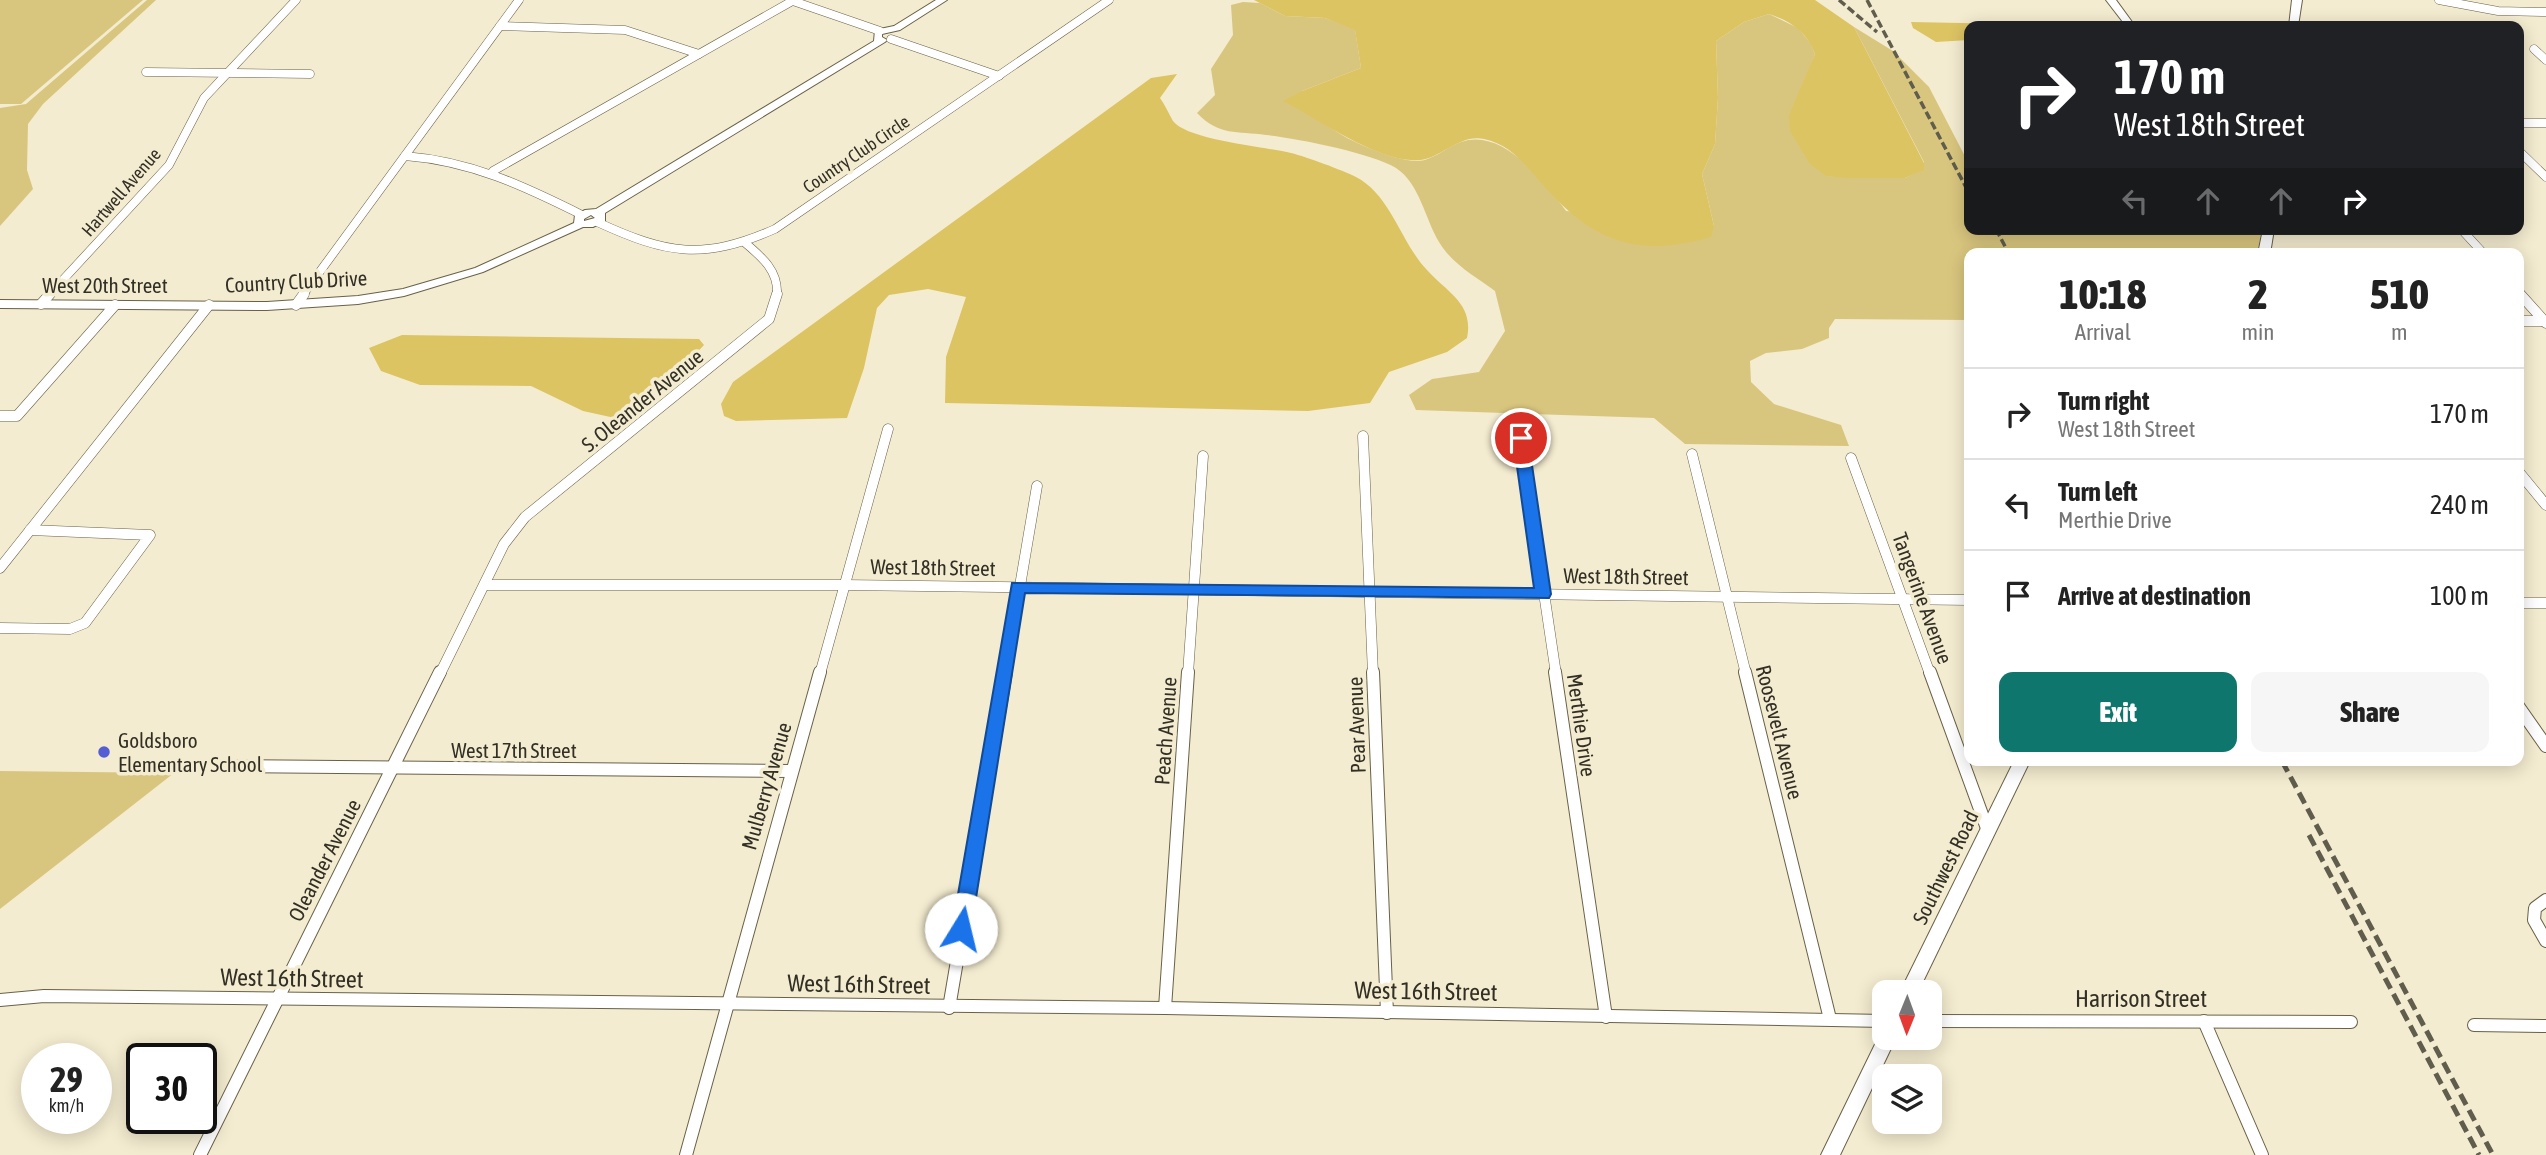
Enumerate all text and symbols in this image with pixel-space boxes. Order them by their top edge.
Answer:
text: 170 m [2114,48,2225,104]
icon: right [1999,49,2090,140]
text: West 18th Street [2114,106,2305,143]
street label: Country Club Circle [799,111,913,197]
street label: Hartwell Avenue [77,144,165,240]
icon: left [2116,182,2154,220]
icon: ahead [2189,182,2227,220]
icon: ahead [2262,182,2300,220]
icon: right [2335,182,2373,220]
street label: Country Club Drive [224,265,368,297]
text: 10:18 [2059,270,2146,318]
text: 2 [2248,270,2268,318]
text: 510 [2370,270,2429,318]
street label: West 20th Street [42,273,168,297]
text: Arrival [2075,319,2131,345]
text: min [2242,319,2275,345]
text: m [2391,319,2408,345]
street label: S. Oleander Avenue [576,344,708,456]
text: Turn right [2058,386,2149,416]
icon: right [1999,395,2037,433]
text: 170 m [2430,399,2489,429]
pin [1491,408,1551,468]
text: West 18th Street [2058,416,2195,442]
icon: arrive [1502,419,1540,457]
text: Turn left [2058,477,2138,507]
icon: left [1999,486,2037,524]
text: 240 m [2430,490,2489,520]
text: Merthie Drive [2058,507,2172,533]
street label: Tangerine Avenue [1888,529,1958,667]
street label: West 18th Street [870,554,996,580]
street label: West 18th Street [1563,563,1689,589]
icon: arrive [1999,577,2037,615]
text: Arrive at destination [2058,581,2251,611]
text: 100 m [2430,581,2489,611]
street label: Roosevelt Avenue [1752,662,1808,802]
street label: Merthie Drive [1563,672,1601,778]
button: Exit [1999,672,2237,752]
button: Share [2251,672,2489,752]
street label: Peach Avenue [1149,676,1181,786]
street label: Pear Avenue [1342,676,1370,774]
street label: Mulberry Avenue [736,720,796,852]
place label: Goldsboro Elementary School [118,728,263,776]
street label: West 17th Street [451,738,577,762]
marker: Goldsboro Elementary School [96,744,112,760]
street label: Oleander Avenue [283,795,365,925]
street label: Southwest Road [1907,806,1983,928]
position arrow [924,892,998,966]
street label: West 16th Street [220,963,364,993]
street label: West 16th Street [787,969,931,999]
street label: West 16th Street [1354,976,1498,1006]
north arrow [1872,980,1942,1050]
map controls [1872,980,1942,1134]
street label: Harrison Street [2075,985,2207,1012]
speed limit sign: 30 [126,1043,217,1134]
text: 29 [50,1059,83,1099]
button: layers [1872,1064,1942,1134]
text: km/h [49,1095,84,1116]

